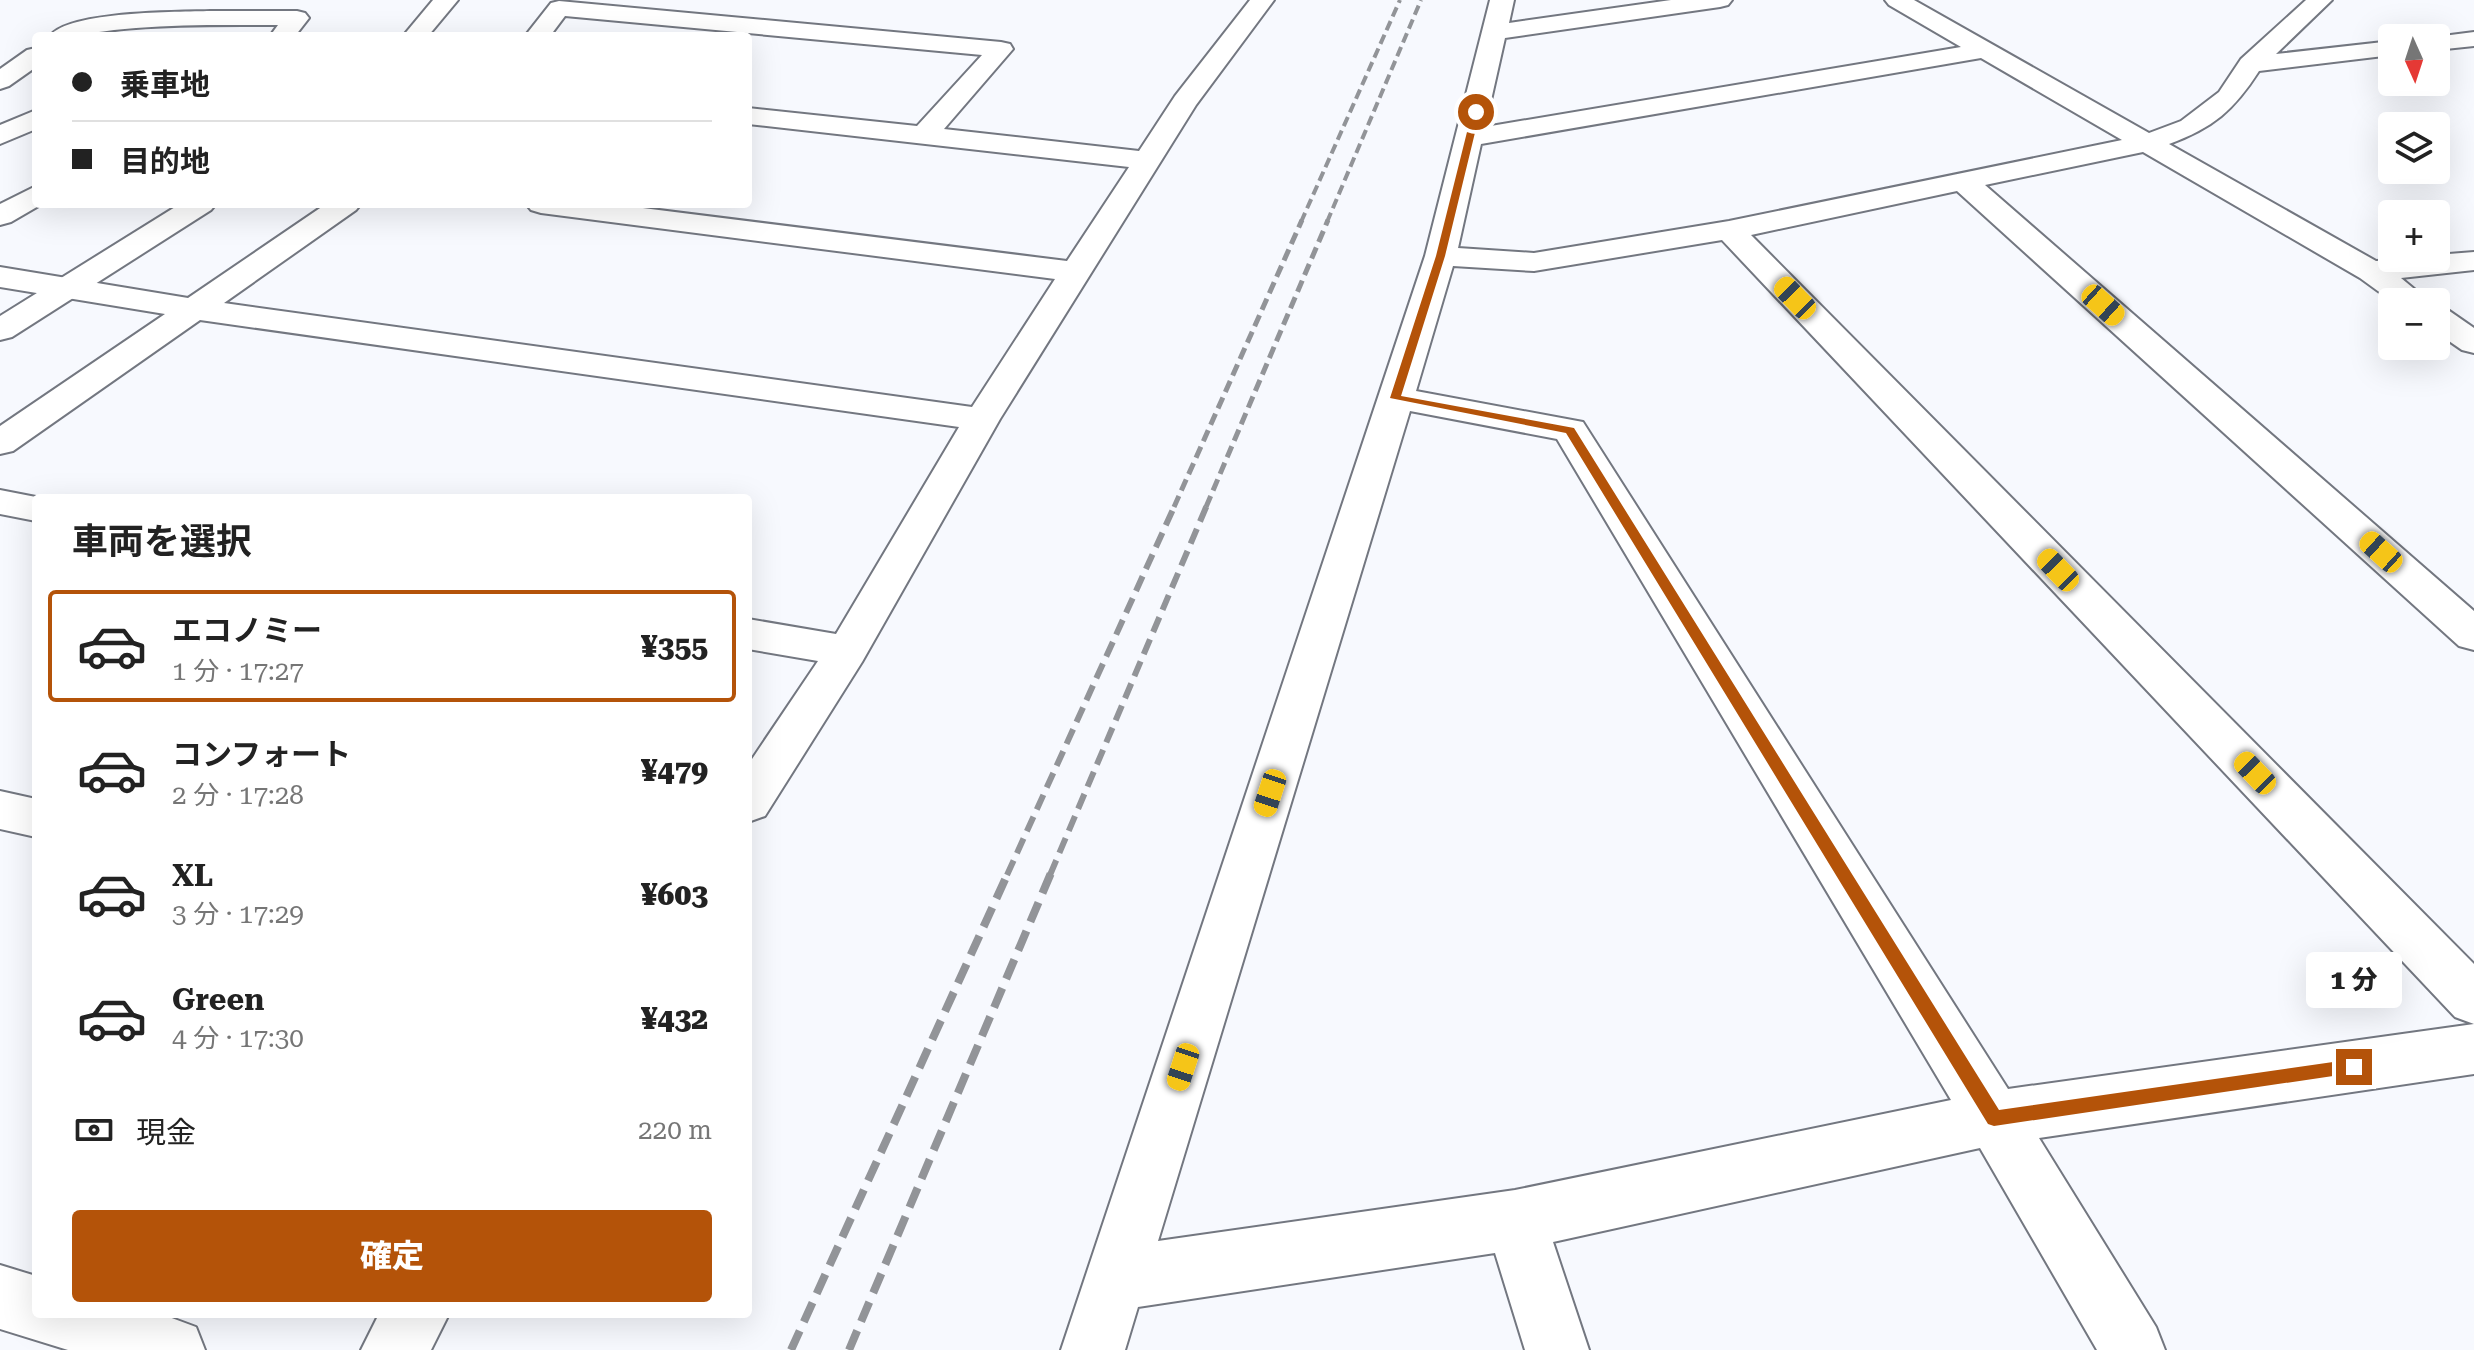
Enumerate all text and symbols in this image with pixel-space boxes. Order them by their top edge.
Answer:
north arrow [2378,24,2450,96]
map controls [2378,24,2450,360]
text: 乗車地 [120,67,210,102]
route start [1458,94,1494,130]
button: layers [2378,112,2450,184]
text: 目的地 [120,144,210,179]
button: + [2378,200,2450,272]
car [1770,272,1820,324]
car [2077,280,2129,330]
button: − [2378,288,2450,360]
text: 車両を選択 [72,521,252,563]
car [2355,527,2407,577]
car [2033,544,2083,596]
icon: car [76,610,148,682]
text: エコノミー [172,613,322,648]
text: ¥355 [641,629,708,664]
text: 1 分 · 17:27 [172,656,304,686]
icon: car [76,734,148,806]
text: コンフォート [172,737,351,772]
car [2230,747,2280,799]
text: ¥479 [641,753,708,788]
car [1251,766,1289,820]
text: 2 分 · 17:28 [172,780,304,810]
icon: car [76,858,148,930]
text: XL [172,858,213,893]
text: ¥603 [641,877,708,912]
text: 3 分 · 17:29 [172,899,304,929]
callout: 1 分 [2306,951,2402,1007]
text: 1 分 [2330,965,2378,995]
icon: car [76,982,148,1054]
text: Green [172,982,264,1017]
text: ¥432 [641,1001,708,1036]
text: 4 分 · 17:30 [172,1023,304,1053]
car [1164,1040,1202,1094]
route end [2336,1049,2372,1085]
icon: cash [72,1108,116,1152]
text: 現金 [136,1115,196,1150]
text: 220 m [638,1115,712,1145]
button: 確定 [72,1210,712,1302]

